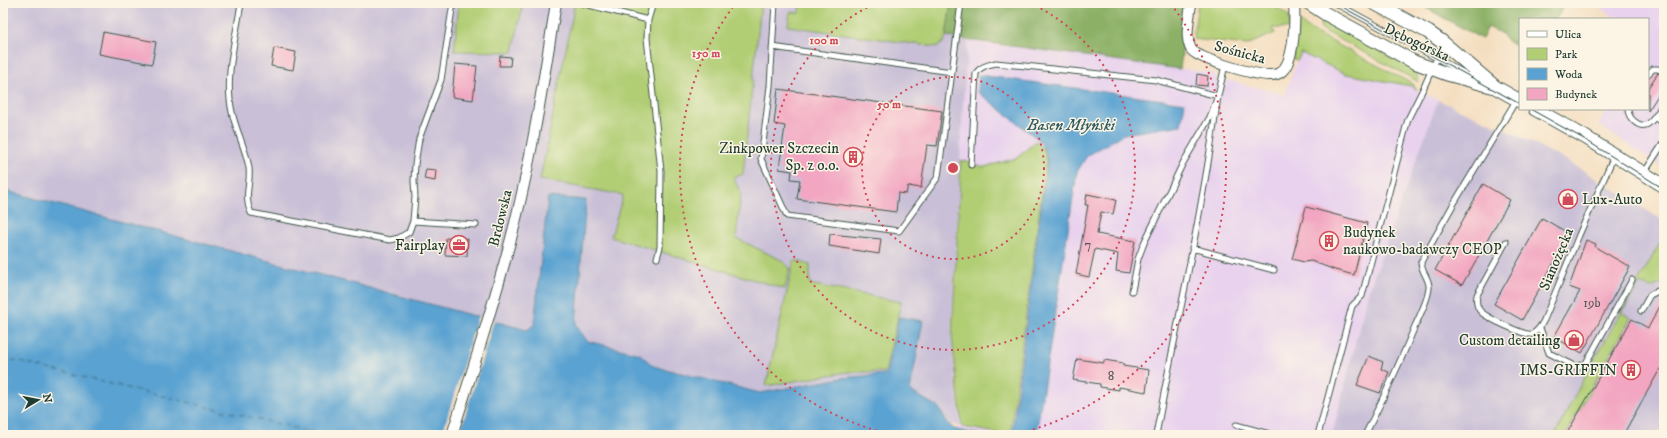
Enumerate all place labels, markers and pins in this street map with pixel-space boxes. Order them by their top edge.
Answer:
place label: Zinkpower Szczecin Sp. z o.o. [719,139,839,175]
building icon: Zinkpower Szczecin Sp. z o.o. [842,146,864,168]
centre of rings [946,161,960,175]
shop icon: Lux-Auto [1557,188,1579,210]
place label: Lux-Auto [1582,190,1642,209]
place label: Budynek naukowo-badawczy CEOP [1343,223,1502,259]
building icon: Budynek naukowo-badawczy CEOP [1318,230,1340,252]
office icon: Fairplay [448,234,470,256]
place label: Fairplay [395,236,446,255]
shop icon: Custom detailing [1563,329,1585,351]
place label: Custom detailing [1459,331,1561,350]
building icon: IMS-GRIFFIN [1620,359,1642,381]
place label: IMS-GRIFFIN [1520,361,1617,380]

